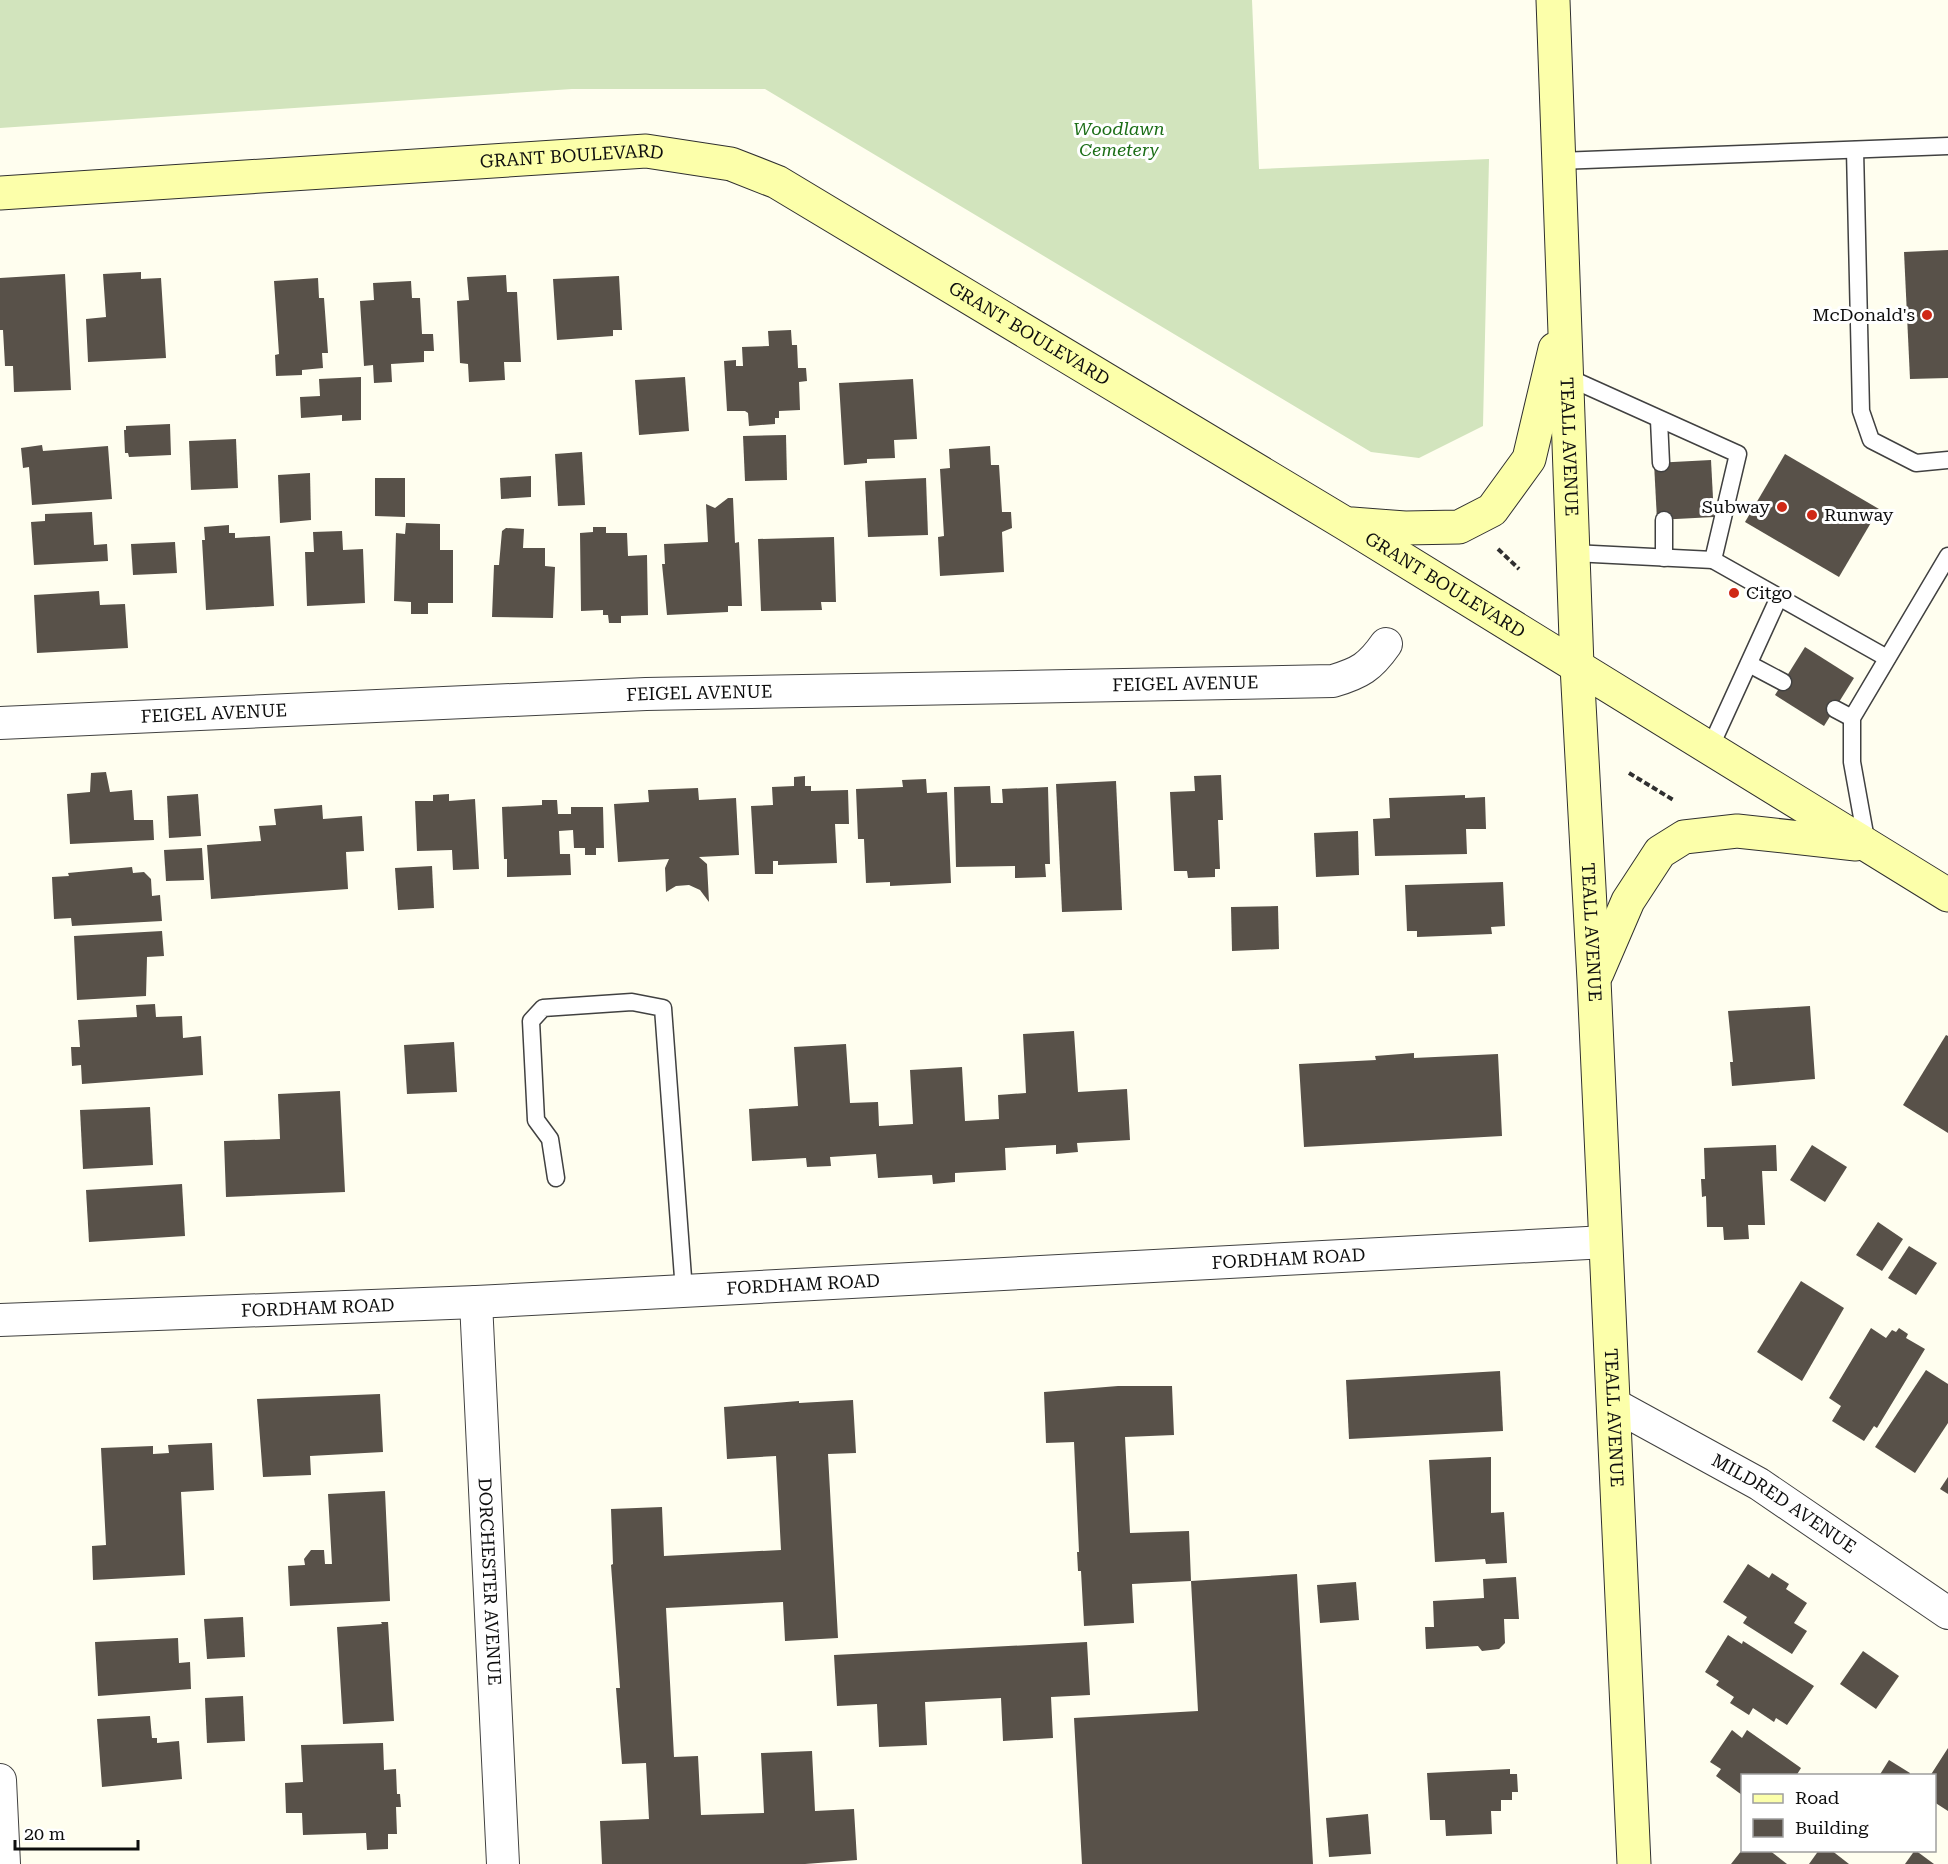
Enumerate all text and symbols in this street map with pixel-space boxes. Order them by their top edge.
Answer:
park label: Woodlawn Cemetery [1073,118,1165,160]
street label: GRANT BOULEVARD [479,140,665,172]
street label: GRANT BOULEVARD [945,277,1114,390]
place label: McDonald's [1812,304,1915,325]
marker: McDonald's [1920,308,1934,322]
street label: TEALL AVENUE [1557,377,1583,517]
place label: Subway [1702,496,1770,517]
marker: Subway [1775,500,1789,514]
place label: Runway [1824,504,1894,525]
marker: Runway [1805,508,1819,522]
street label: GRANT BOULEVARD [1361,527,1529,642]
place label: Citgo [1746,582,1792,603]
marker: Citgo [1727,586,1741,600]
street label: FEIGEL AVENUE [1112,671,1259,695]
street label: FEIGEL AVENUE [626,681,773,705]
street label: FEIGEL AVENUE [140,699,287,727]
street label: TEALL AVENUE [1578,862,1606,1002]
street label: FORDHAM ROAD [1211,1244,1366,1273]
street label: FORDHAM ROAD [726,1270,881,1299]
street label: FORDHAM ROAD [241,1294,395,1321]
street label: TEALL AVENUE [1601,1348,1628,1488]
street label: MILDRED AVENUE [1708,1449,1860,1557]
street label: DORCHESTER AVENUE [474,1477,505,1686]
legend [1741,1774,1936,1852]
text: Road [1795,1787,1840,1808]
scale bar [15,1813,138,1851]
text: Building [1795,1817,1869,1838]
text: 20 m [24,1823,65,1844]

